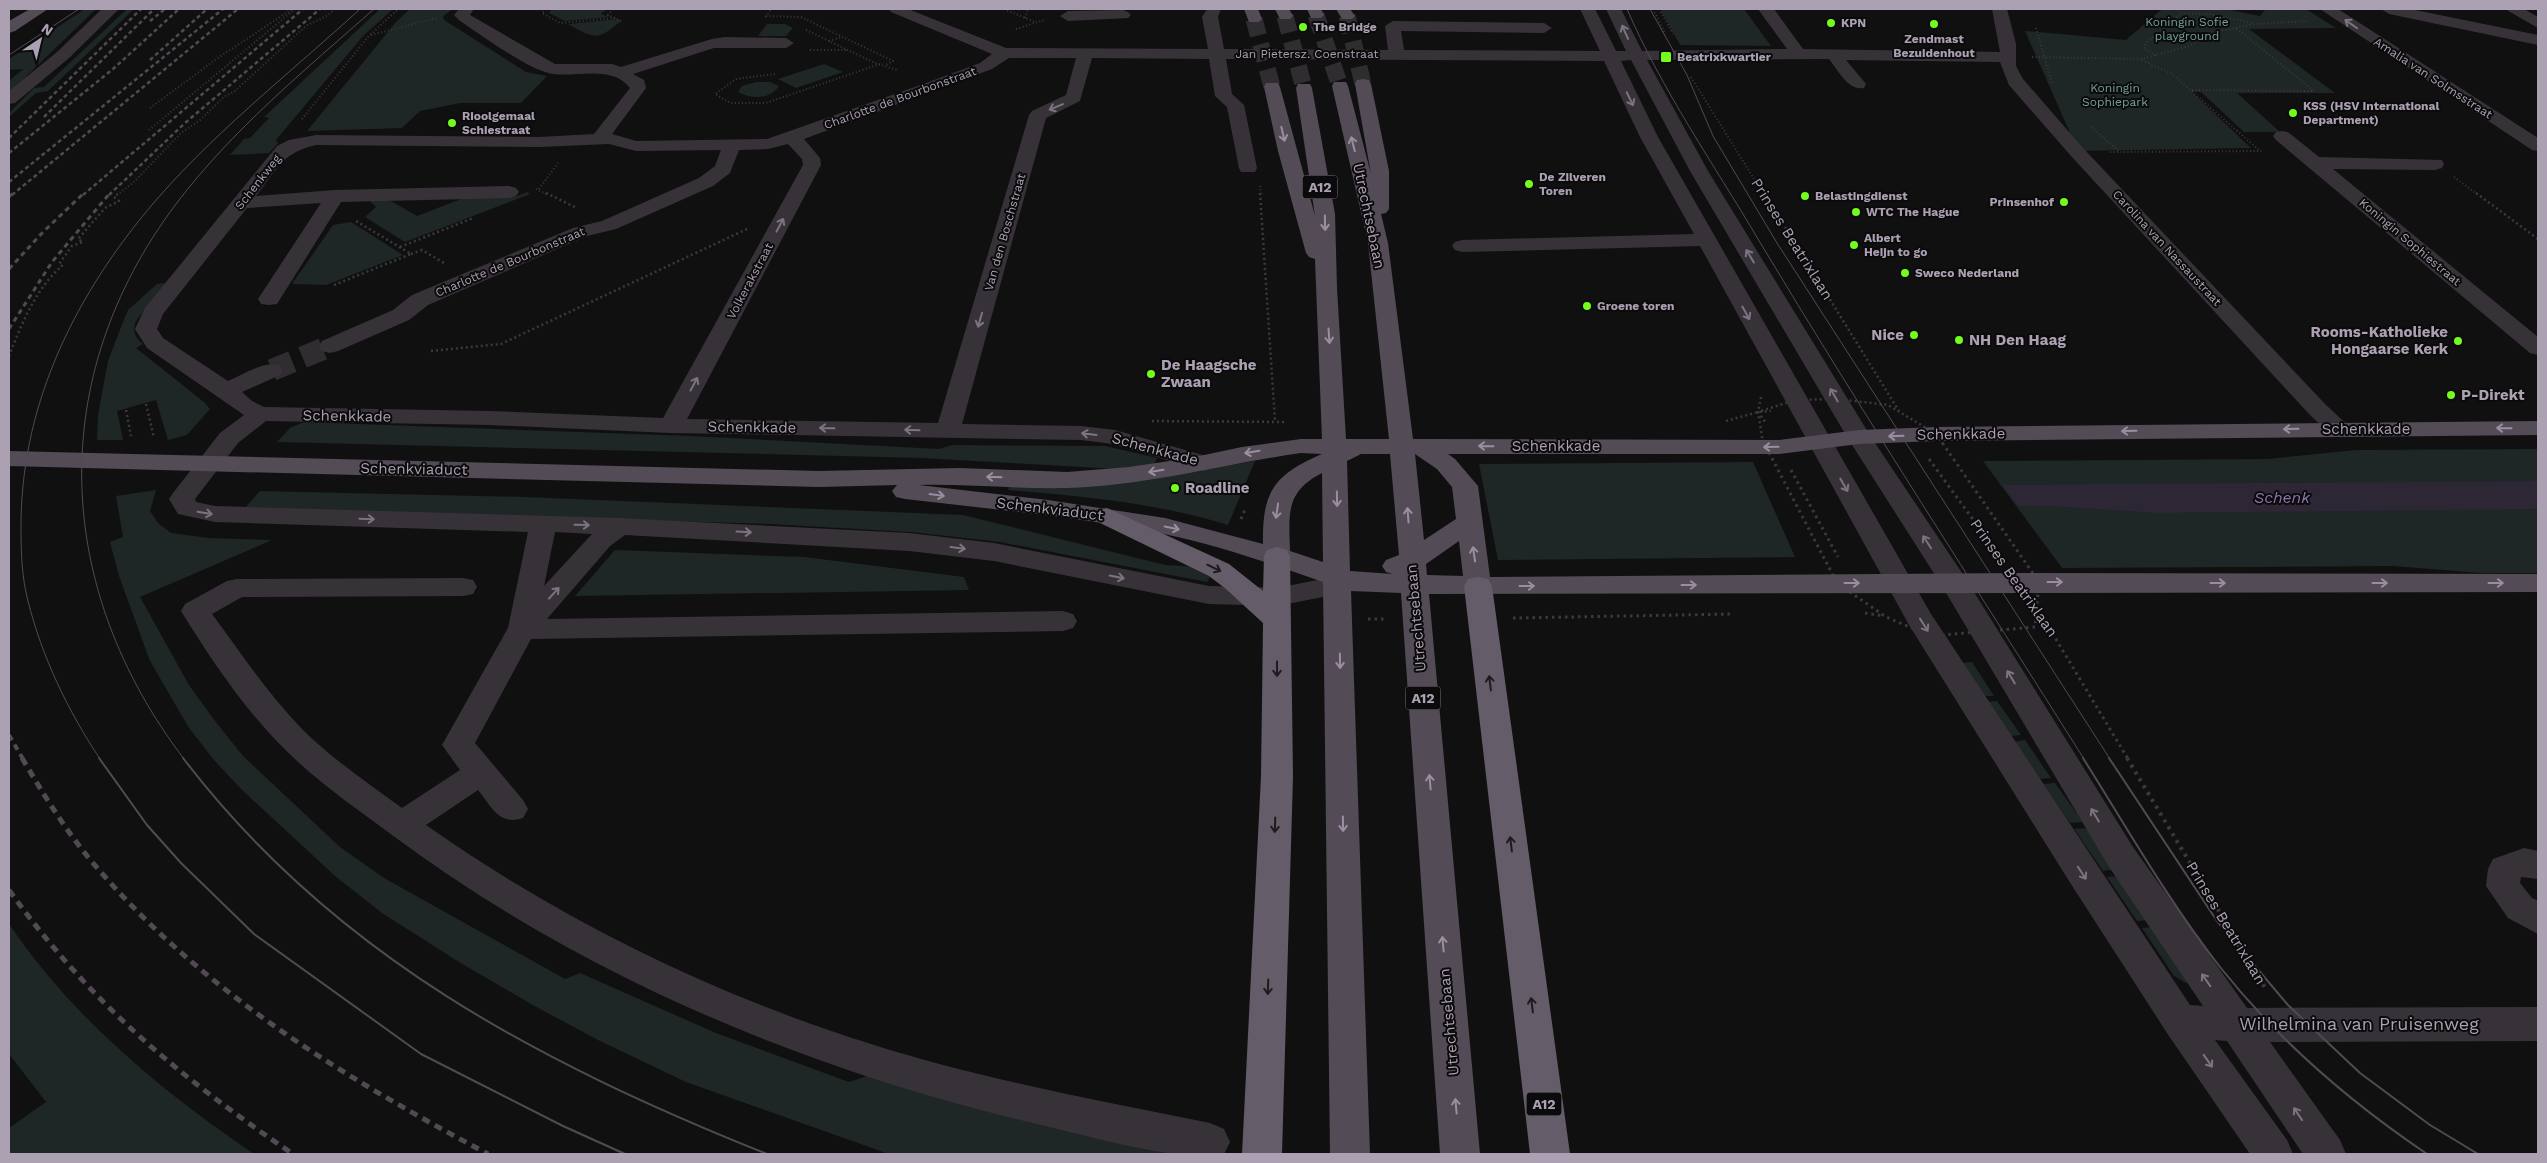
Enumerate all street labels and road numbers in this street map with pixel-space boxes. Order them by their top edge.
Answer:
street label: Amalia van Solmsstraat [2371,34,2495,122]
street label: Jan Pietersz. Coenstraat [1236,47,1379,61]
street label: Charlotte de Bourbonstraat [822,64,978,132]
street label: Schenkweg [232,151,284,212]
street label: Utrechtsebaan [1349,162,1389,270]
street label: Van den Boschstraat [982,172,1028,292]
street label: Prinses Beatrixlaan [1747,175,1837,303]
road number: A12 [1302,176,1338,198]
street label: Carolina van Nassaustraat [2110,187,2224,309]
street label: Koningin Sophiestraat [2356,195,2464,289]
street label: Charlotte de Bourbonstraat [433,224,587,300]
street label: Volkerakstraat [724,241,776,321]
street label: Schenkkade [303,406,391,426]
street label: Schenkkade [708,417,796,437]
street label: Schenkkade [2322,420,2410,438]
street label: Schenkkade [1917,424,2005,444]
street label: Schenkkade [1110,429,1200,469]
street label: Schenkkade [1512,437,1600,455]
street label: Schenkviaduct [360,459,469,479]
street label: Schenkviaduct [996,494,1105,525]
street label: Prinses Beatrixlaan [1966,515,2062,641]
street label: Utrechtsebaan [1402,564,1430,672]
road number: A12 [1406,686,1440,710]
street label: Prinses Beatrixlaan [2182,858,2270,988]
street label: Utrechtsebaan [1435,968,1463,1076]
street label: Wilhelmina van Pruisenweg [2239,1013,2479,1034]
road number: A12 [1526,1092,1562,1116]

